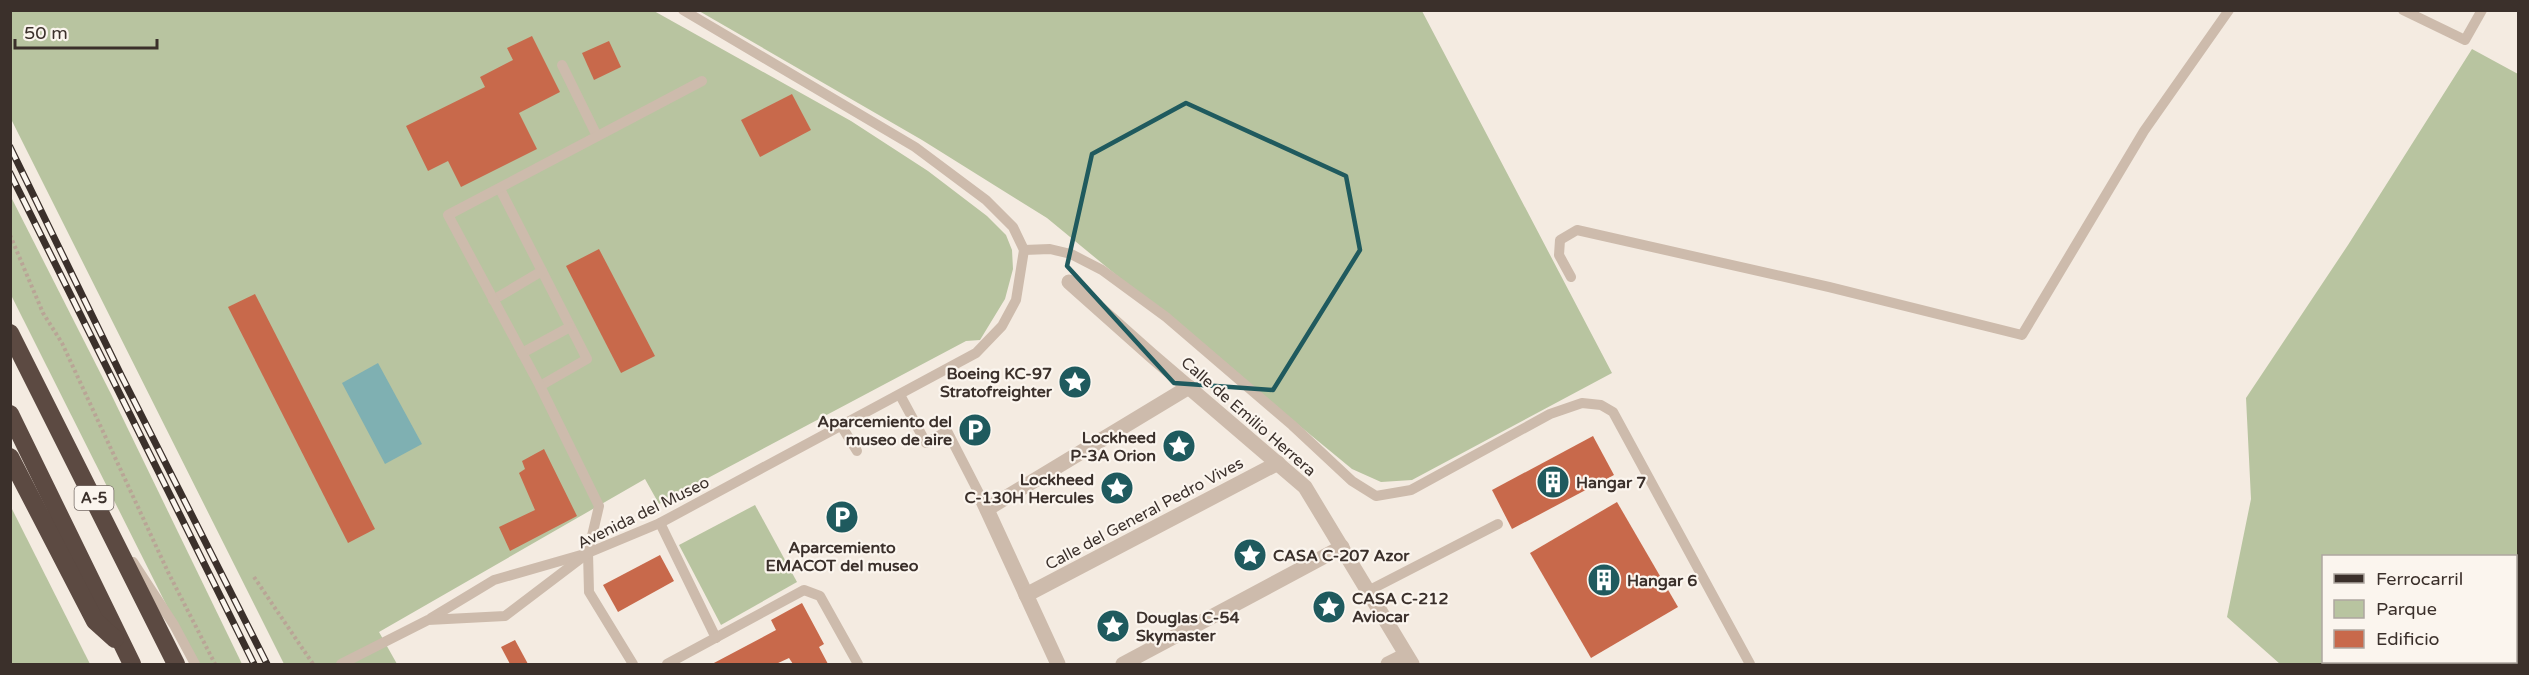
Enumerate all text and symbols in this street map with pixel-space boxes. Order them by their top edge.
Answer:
scale bar [15,12,158,50]
text: 50 m [24,22,68,44]
street label: Calle de Emilio Herrera [1177,353,1320,481]
place label: Boeing KC-97 Stratofreighter [940,364,1053,402]
place icon: Boeing KC-97 Stratofreighter [1057,364,1093,400]
place label: Aparcemiento del museo de aire [817,412,952,450]
parking icon: Aparcemiento del museo de aire [957,412,993,448]
place label: Lockheed P-3A Orion [1070,428,1156,466]
place icon: Lockheed P-3A Orion [1161,428,1197,464]
street label: Calle del General Pedro Vives [1042,453,1247,575]
building icon: Hangar 7 [1535,464,1571,500]
place label: Lockheed C-130H Hercules [965,470,1094,508]
place icon: Lockheed C-130H Hercules [1099,470,1135,506]
street label: Avenida del Museo [574,472,713,554]
place label: Hangar 7 [1576,473,1646,493]
road number: A-5 [74,486,113,510]
parking icon: Aparcemiento EMACOT del museo [824,499,860,535]
place icon: CASA C-207 Azor [1232,537,1268,573]
place label: Aparcemiento EMACOT del museo [766,538,919,576]
place label: CASA C-207 Azor [1273,546,1410,566]
legend [2322,555,2517,663]
building icon: Hangar 6 [1586,562,1622,598]
text: Ferrocarril [2376,568,2463,590]
place label: Hangar 6 [1627,571,1697,591]
place icon: CASA C-212 Aviocar [1311,589,1347,625]
place label: CASA C-212 Aviocar [1352,589,1448,627]
text: Parque [2376,598,2437,620]
place icon: Douglas C-54 Skymaster [1095,608,1131,644]
place label: Douglas C-54 Skymaster [1136,608,1240,646]
text: Edificio [2376,628,2440,650]

